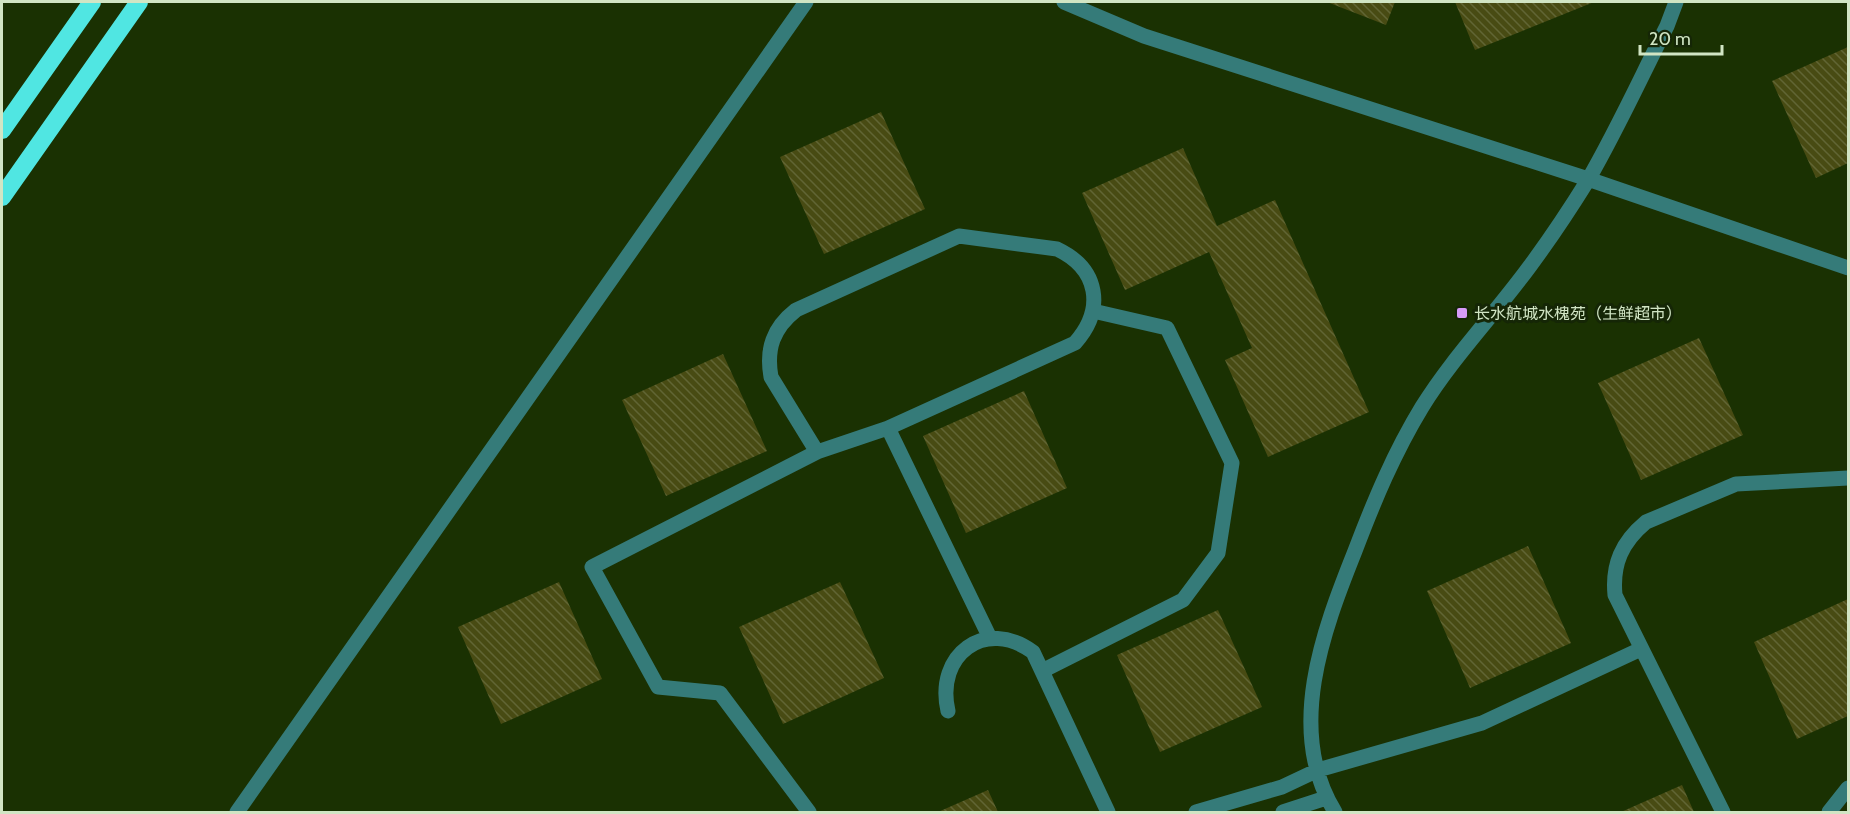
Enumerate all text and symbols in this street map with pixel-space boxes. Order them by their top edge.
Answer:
scale bar [1640,18,1722,56]
text: 20 m [1649,28,1691,50]
place label: 长水航城水槐苑（生鲜超市） [1474,304,1682,323]
marker: 长水航城水槐苑（生鲜超市） [1455,306,1469,320]

